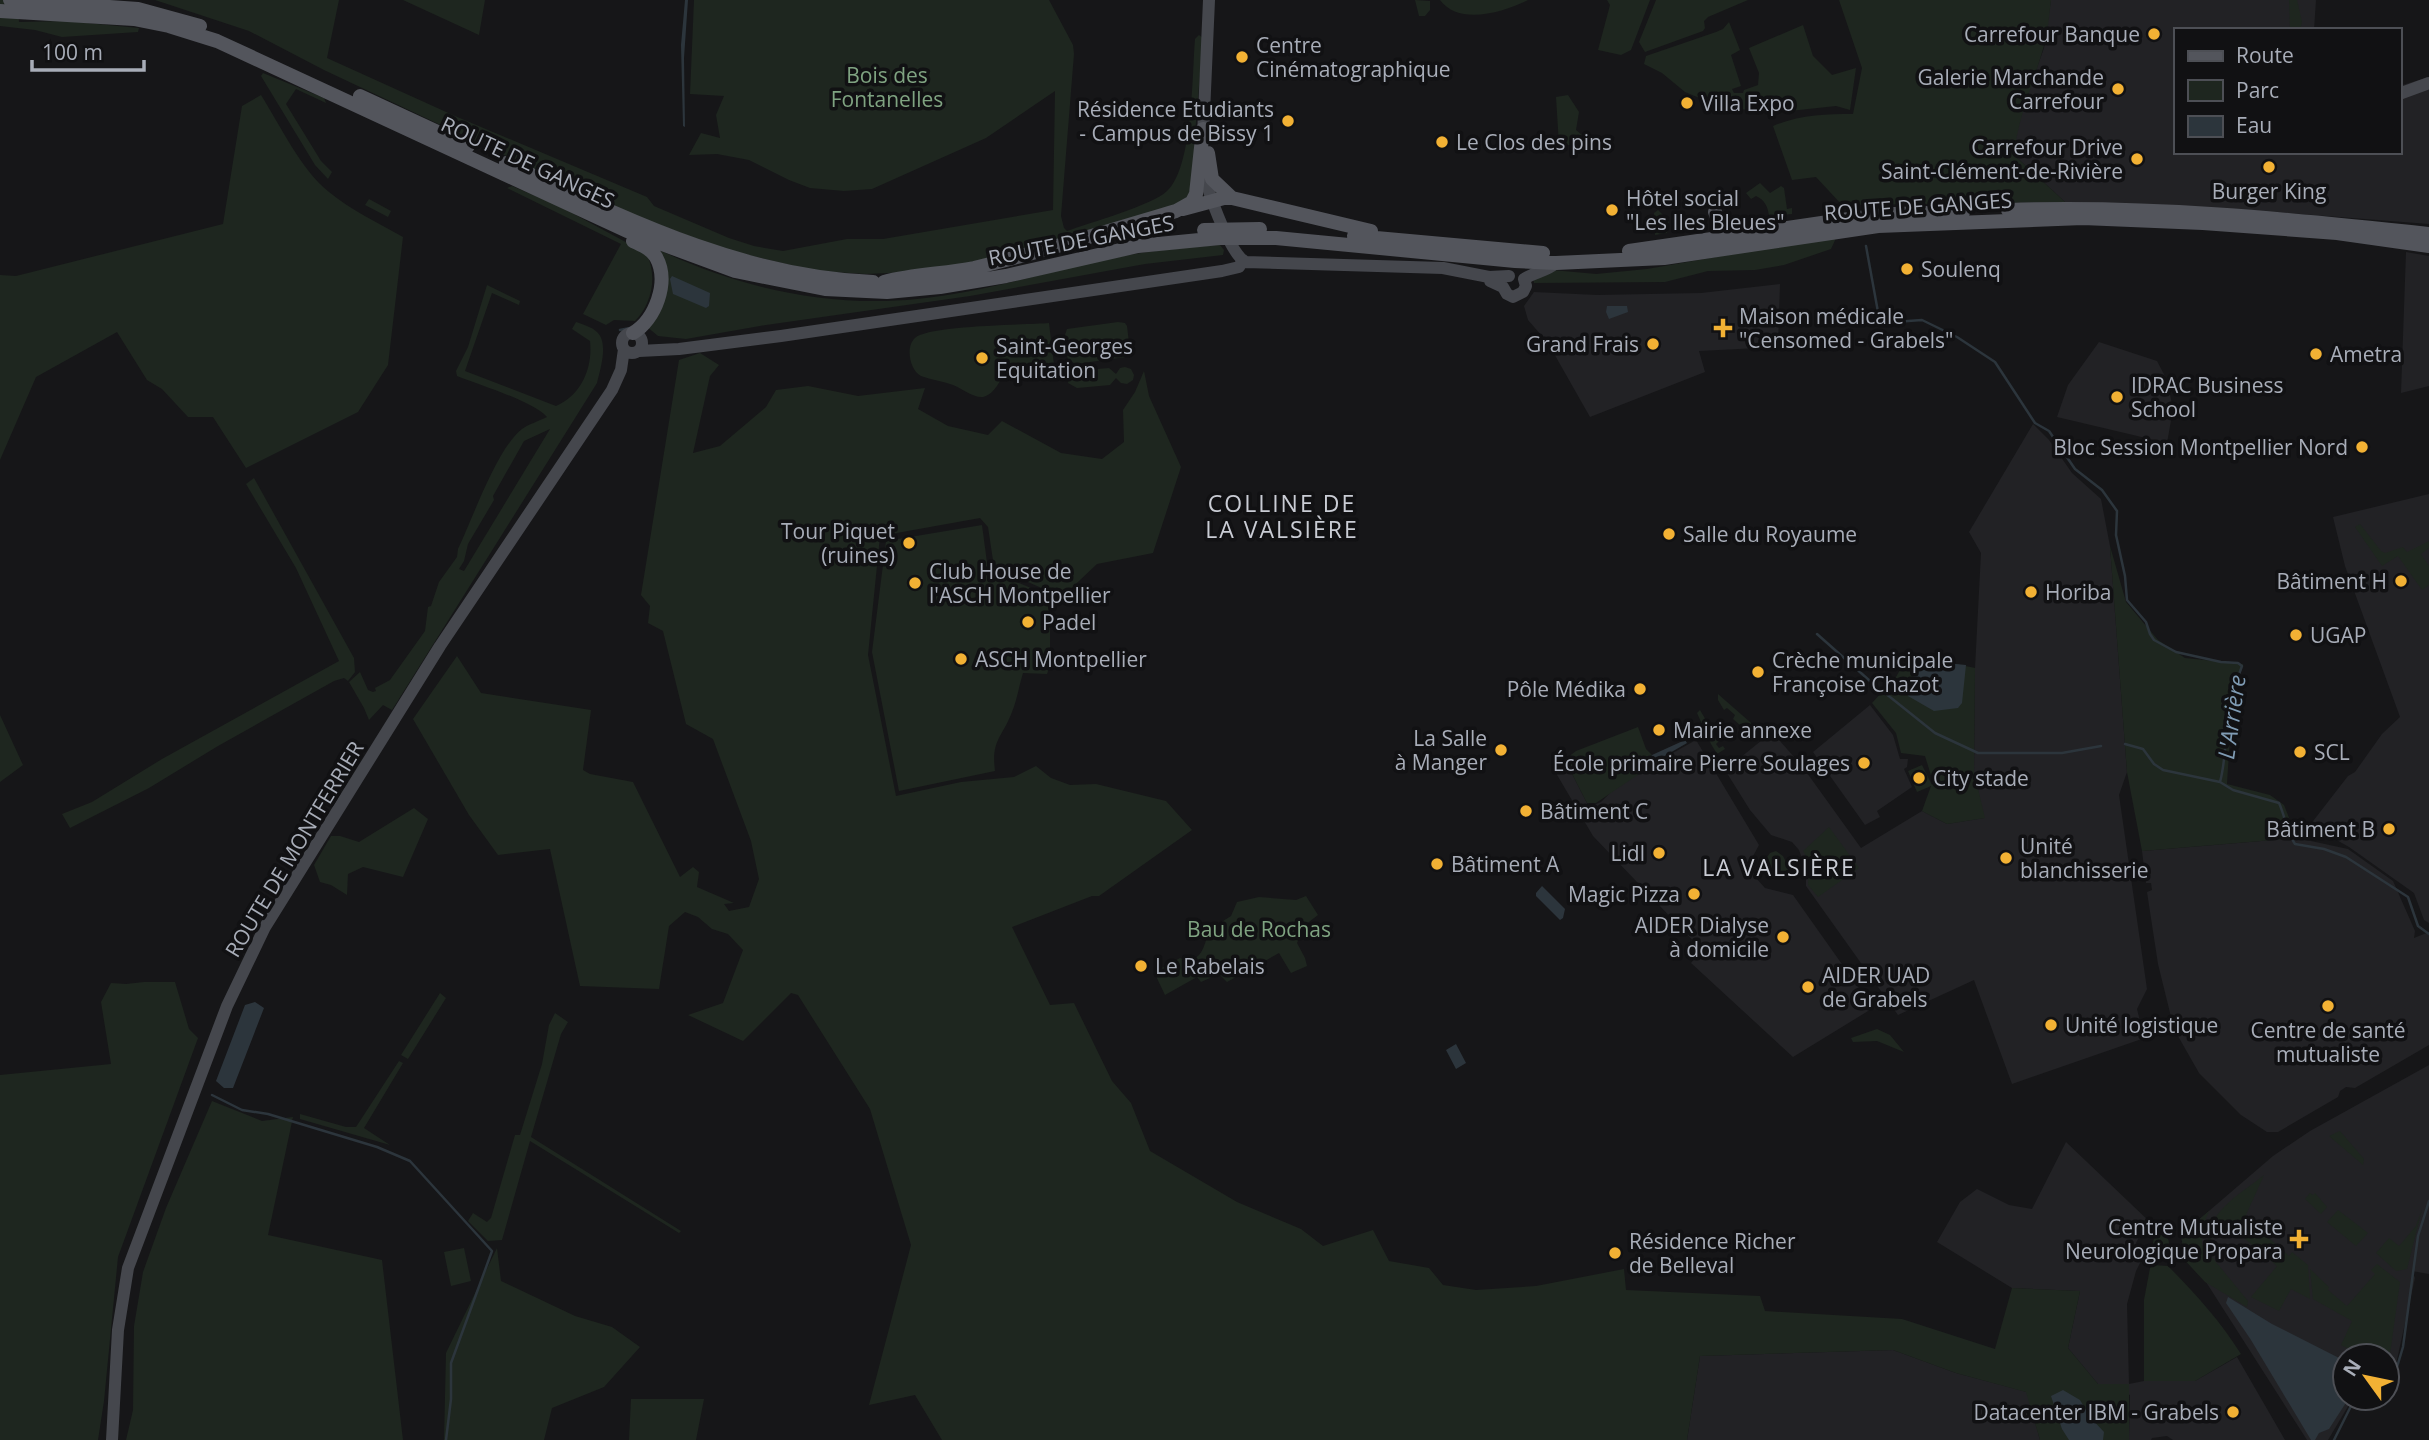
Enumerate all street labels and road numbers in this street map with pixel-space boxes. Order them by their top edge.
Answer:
street label: ROUTE DE GANGES [437,109,619,215]
street label: ROUTE DE GANGES [1823,185,2013,227]
street label: ROUTE DE GANGES [986,208,1176,272]
street label: ROUTE DE MONTFERRIER [218,736,370,962]

